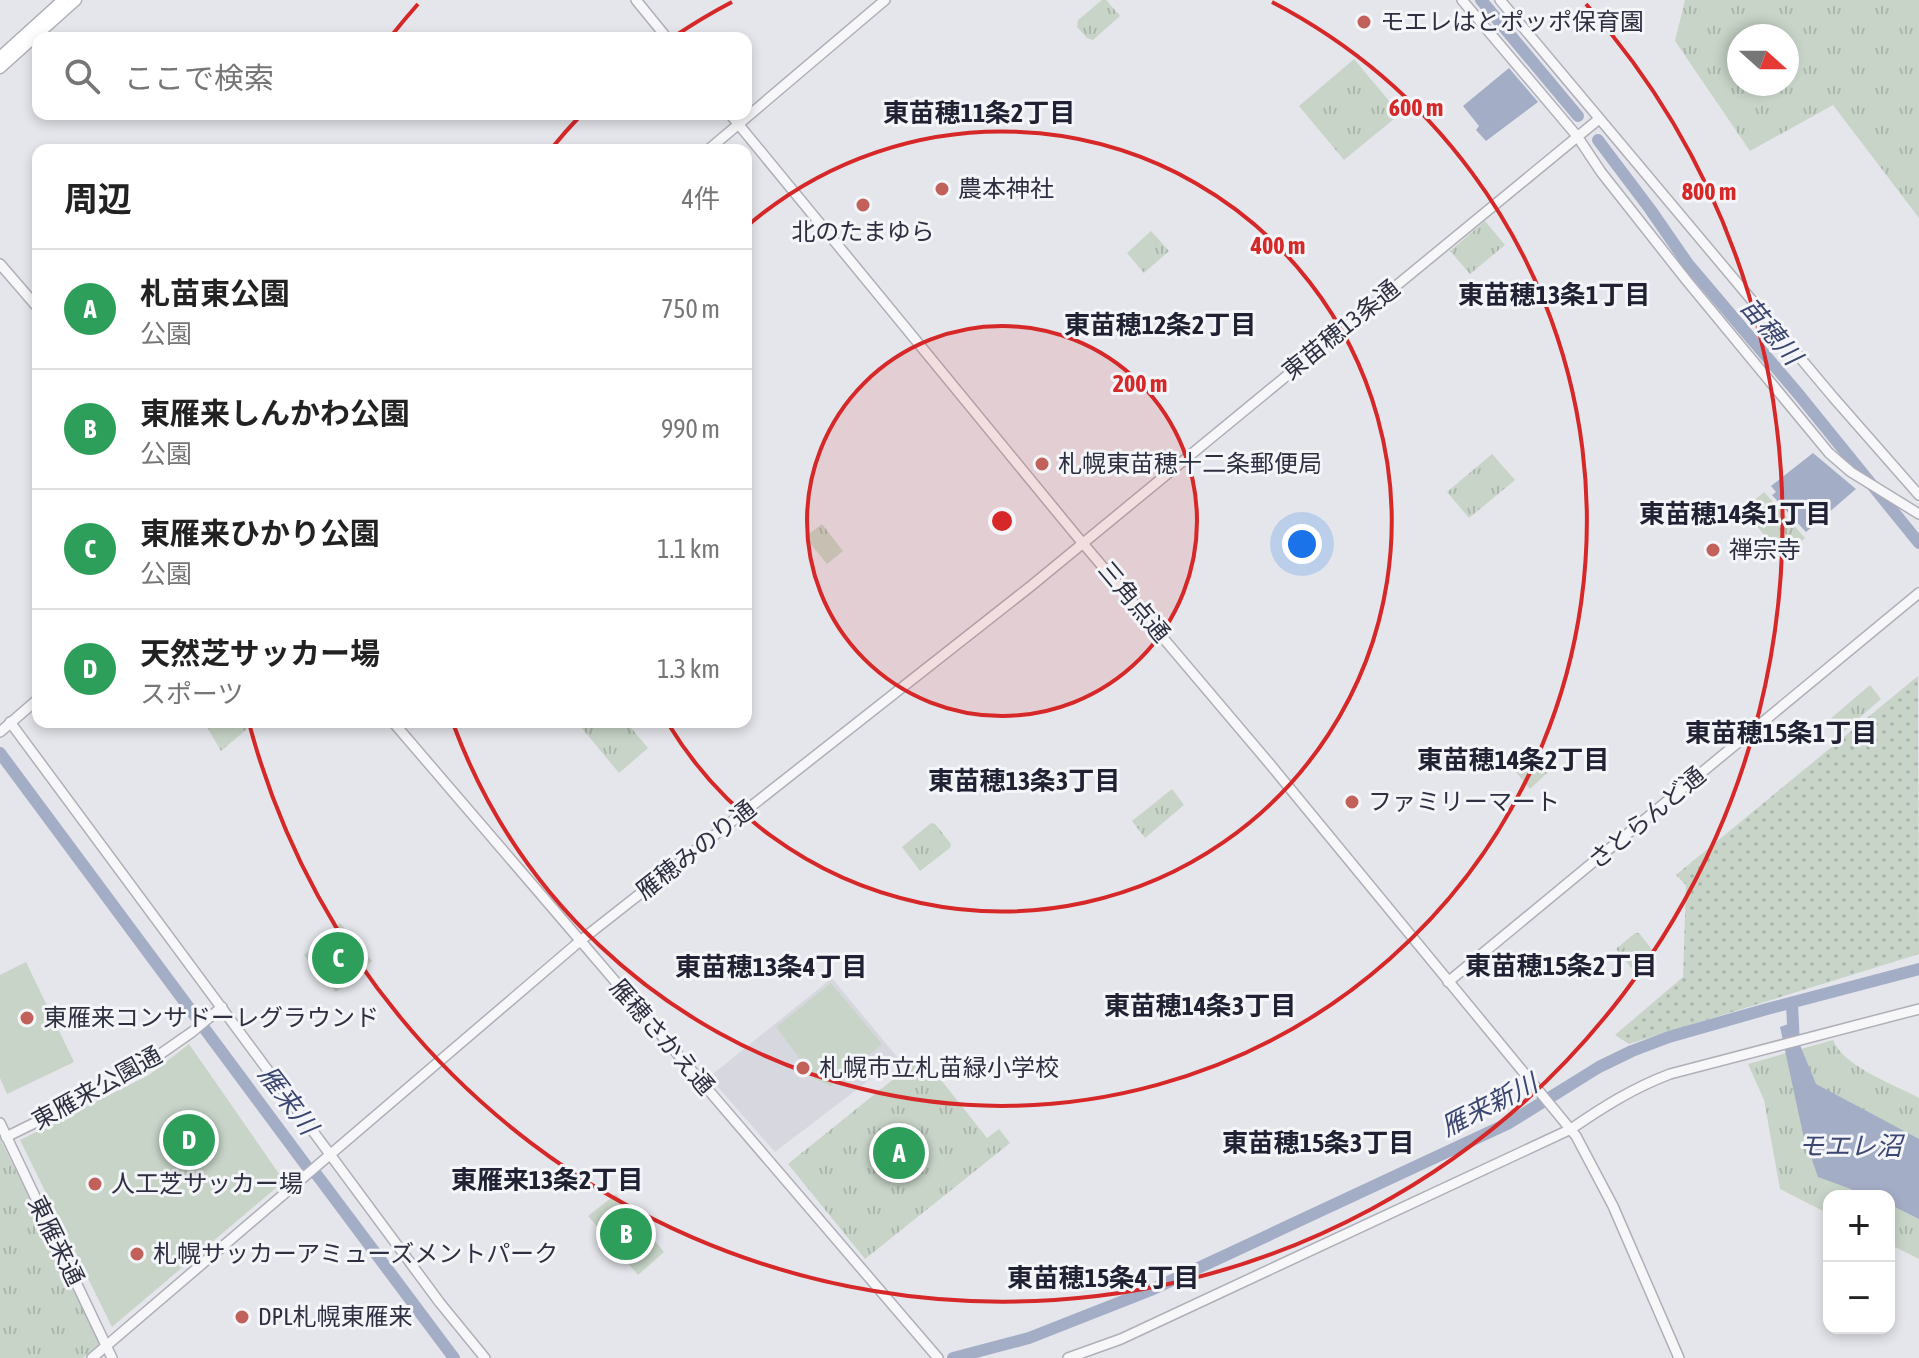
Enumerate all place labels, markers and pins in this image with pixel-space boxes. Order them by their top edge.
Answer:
place label: モエレはとポッポ保育園 [1380,8,1644,35]
marker: モエレはとポッポ保育園 [1355,13,1373,31]
place label: 農本神社 [958,175,1054,202]
marker: 農本神社 [933,180,951,198]
marker: 北のたまゆら [854,196,872,214]
place label: 北のたまゆら [791,218,935,245]
place label: 札幌東苗穂十二条郵便局 [1058,450,1322,477]
marker: 札幌東苗穂十二条郵便局 [1033,455,1051,473]
centre of rings [988,507,1016,535]
place label: 禅宗寺 [1729,536,1801,563]
marker: 禅宗寺 [1704,541,1722,559]
place label: ファミリーマート [1368,788,1560,815]
marker: ファミリーマート [1343,793,1361,811]
pin: C [312,928,364,988]
place label: 東雁来コンサドーレグラウンド [43,1004,379,1031]
marker: 東雁来コンサドーレグラウンド [18,1009,36,1027]
place label: 札幌市立札苗緑小学校 [819,1054,1059,1081]
marker: 札幌市立札苗緑小学校 [794,1059,812,1077]
pin: D [163,1110,215,1170]
pin: A [873,1123,925,1183]
place label: 人工芝サッカー場 [111,1170,303,1197]
marker: 人工芝サッカー場 [86,1175,104,1193]
pin: B [600,1204,652,1264]
place label: 札幌サッカーアミューズメントパーク [153,1240,558,1267]
marker: 札幌サッカーアミューズメントパーク [128,1245,146,1263]
place label: DPL札幌東雁来 [258,1303,413,1330]
marker: DPL札幌東雁来 [233,1308,251,1326]

